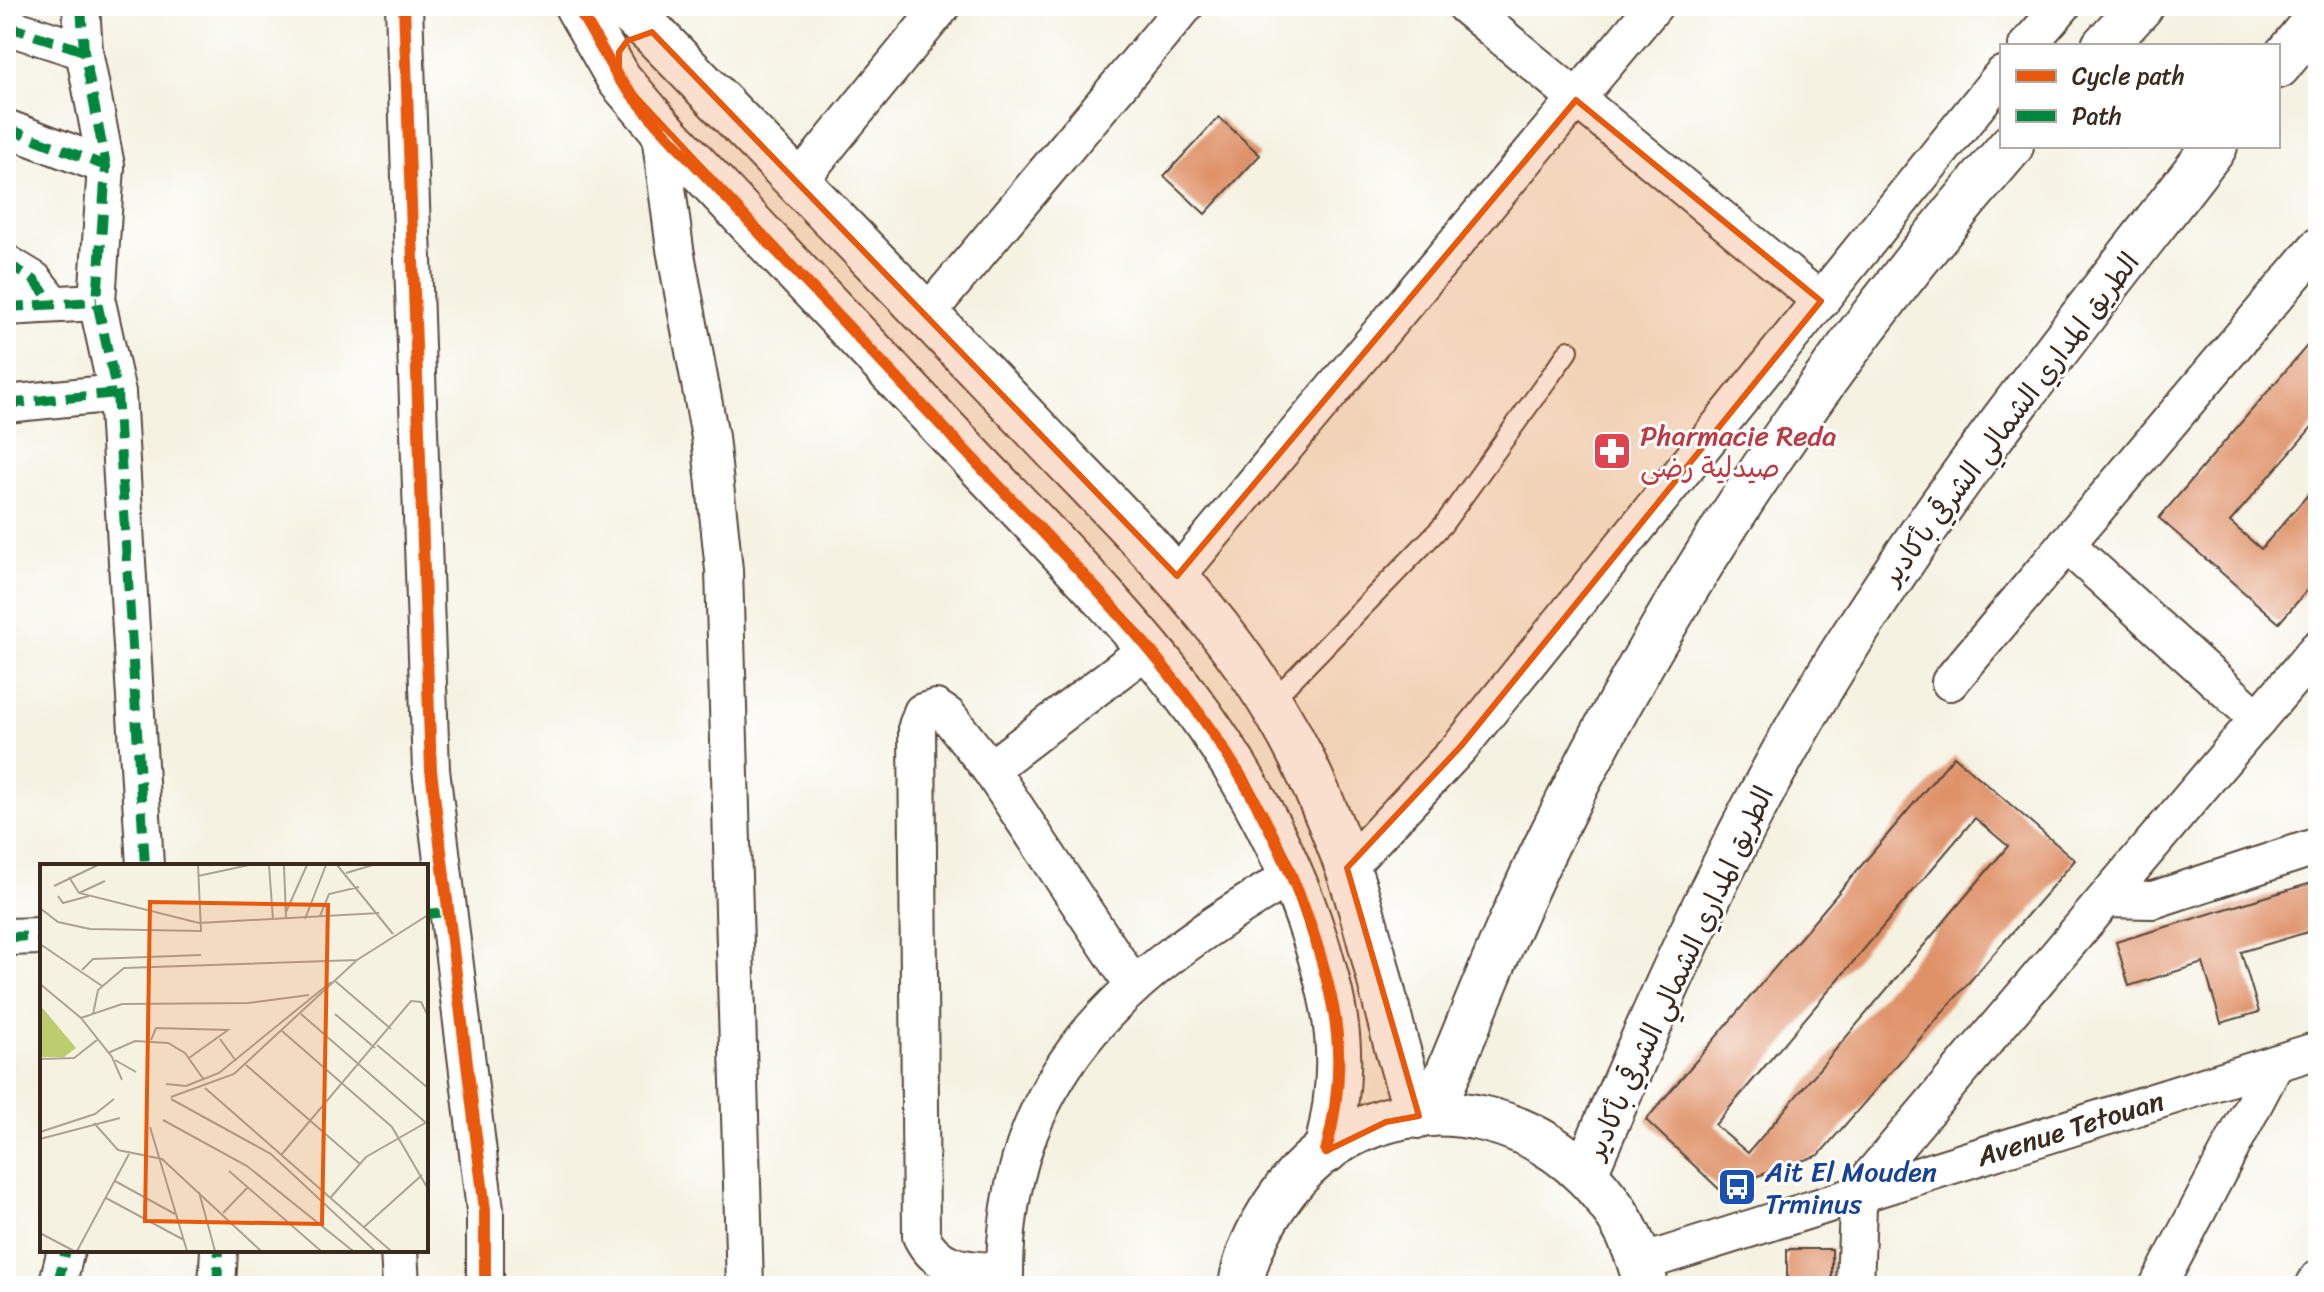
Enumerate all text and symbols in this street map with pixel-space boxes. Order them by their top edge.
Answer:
legend [2000,44,2280,148]
text: Cycle path [2072,55,2185,97]
text: Path [2072,95,2122,137]
street label: الطريق المداري الشمالي الشرقي بأكادير [1867,241,2152,597]
place label: Pharmacie Reda صيدلية رضى [1640,411,1836,492]
pharmacy icon: Pharmacie Reda صيدلية رضى [1591,430,1633,472]
street label: الطريق المداري الشمالي الشرقي بأكادير [1570,778,1788,1169]
inset map [40,864,428,1252]
street label: Avenue Tetouan [1970,1076,2170,1181]
place label: Ait El Mouden Trminus [1764,1147,1937,1228]
bus stop icon: Ait El Mouden Trminus [1716,1166,1758,1208]

